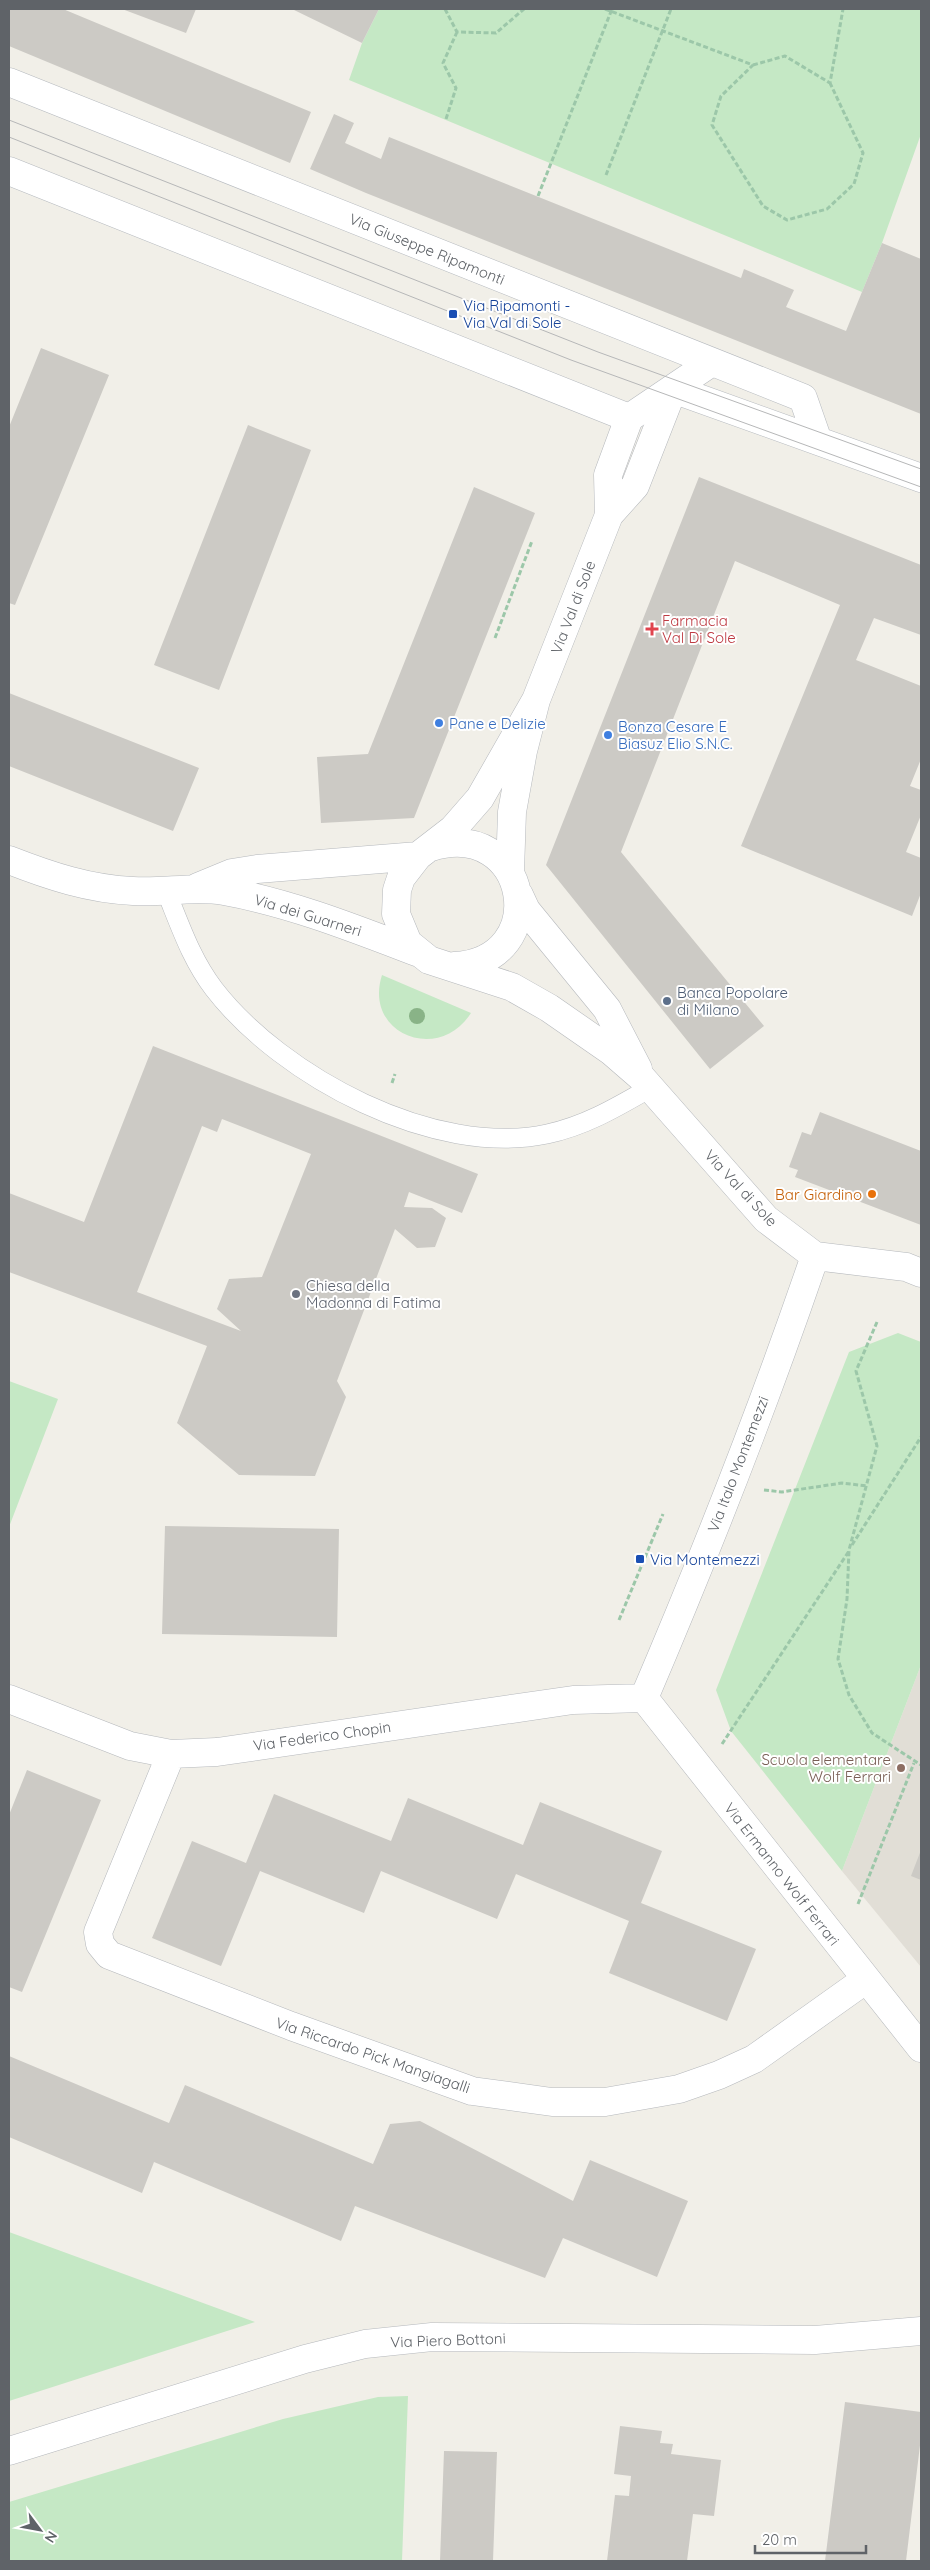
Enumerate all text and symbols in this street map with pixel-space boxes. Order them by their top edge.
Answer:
street label: Via Giuseppe Ripamonti [347,209,507,289]
place label: Via Ripamonti - Via Val di Sole [463,296,570,332]
marker: Via Ripamonti - Via Val di Sole [447,308,459,320]
street label: Via Val di Sole [546,558,600,656]
place label: Farmacia Val Di Sole [662,611,736,647]
marker: Farmacia Val Di Sole [646,623,658,635]
place label: Pane e Delizie [449,714,546,733]
marker: Pane e Delizie [433,717,445,729]
place label: Bonza Cesare E Biasuz Elio S.N.C. [618,717,733,753]
marker: Bonza Cesare E Biasuz Elio S.N.C. [602,729,614,741]
street label: Via dei Guarneri [252,890,364,940]
place label: Banca Popolare di Milano [677,983,788,1019]
marker: Banca Popolare di Milano [661,995,673,1007]
street label: Via Val di Sole [700,1146,782,1230]
place label: Bar Giardino [775,1185,862,1204]
marker: Bar Giardino [866,1188,878,1200]
place label: Chiesa della Madonna di Fatima [306,1276,441,1312]
marker: Chiesa della Madonna di Fatima [290,1288,302,1300]
street label: Via Italo Montemezzi [703,1393,773,1535]
place label: Via Montemezzi [650,1550,760,1569]
marker: Via Montemezzi [634,1553,646,1565]
street label: Via Federico Chopin [252,1717,392,1755]
place label: Scuola elementare Wolf Ferrari [761,1750,891,1786]
marker: Scuola elementare Wolf Ferrari [895,1762,907,1774]
street label: Via Ermanno Wolf Ferrari [720,1799,844,1949]
street label: Via Riccardo Pick Mangiagalli [273,2013,473,2097]
street label: Via Piero Bottoni [390,2328,506,2352]
north arrow [15,2505,65,2555]
scale bar [755,2522,866,2554]
text: N [41,2528,61,2546]
text: 20 m [762,2530,797,2549]

